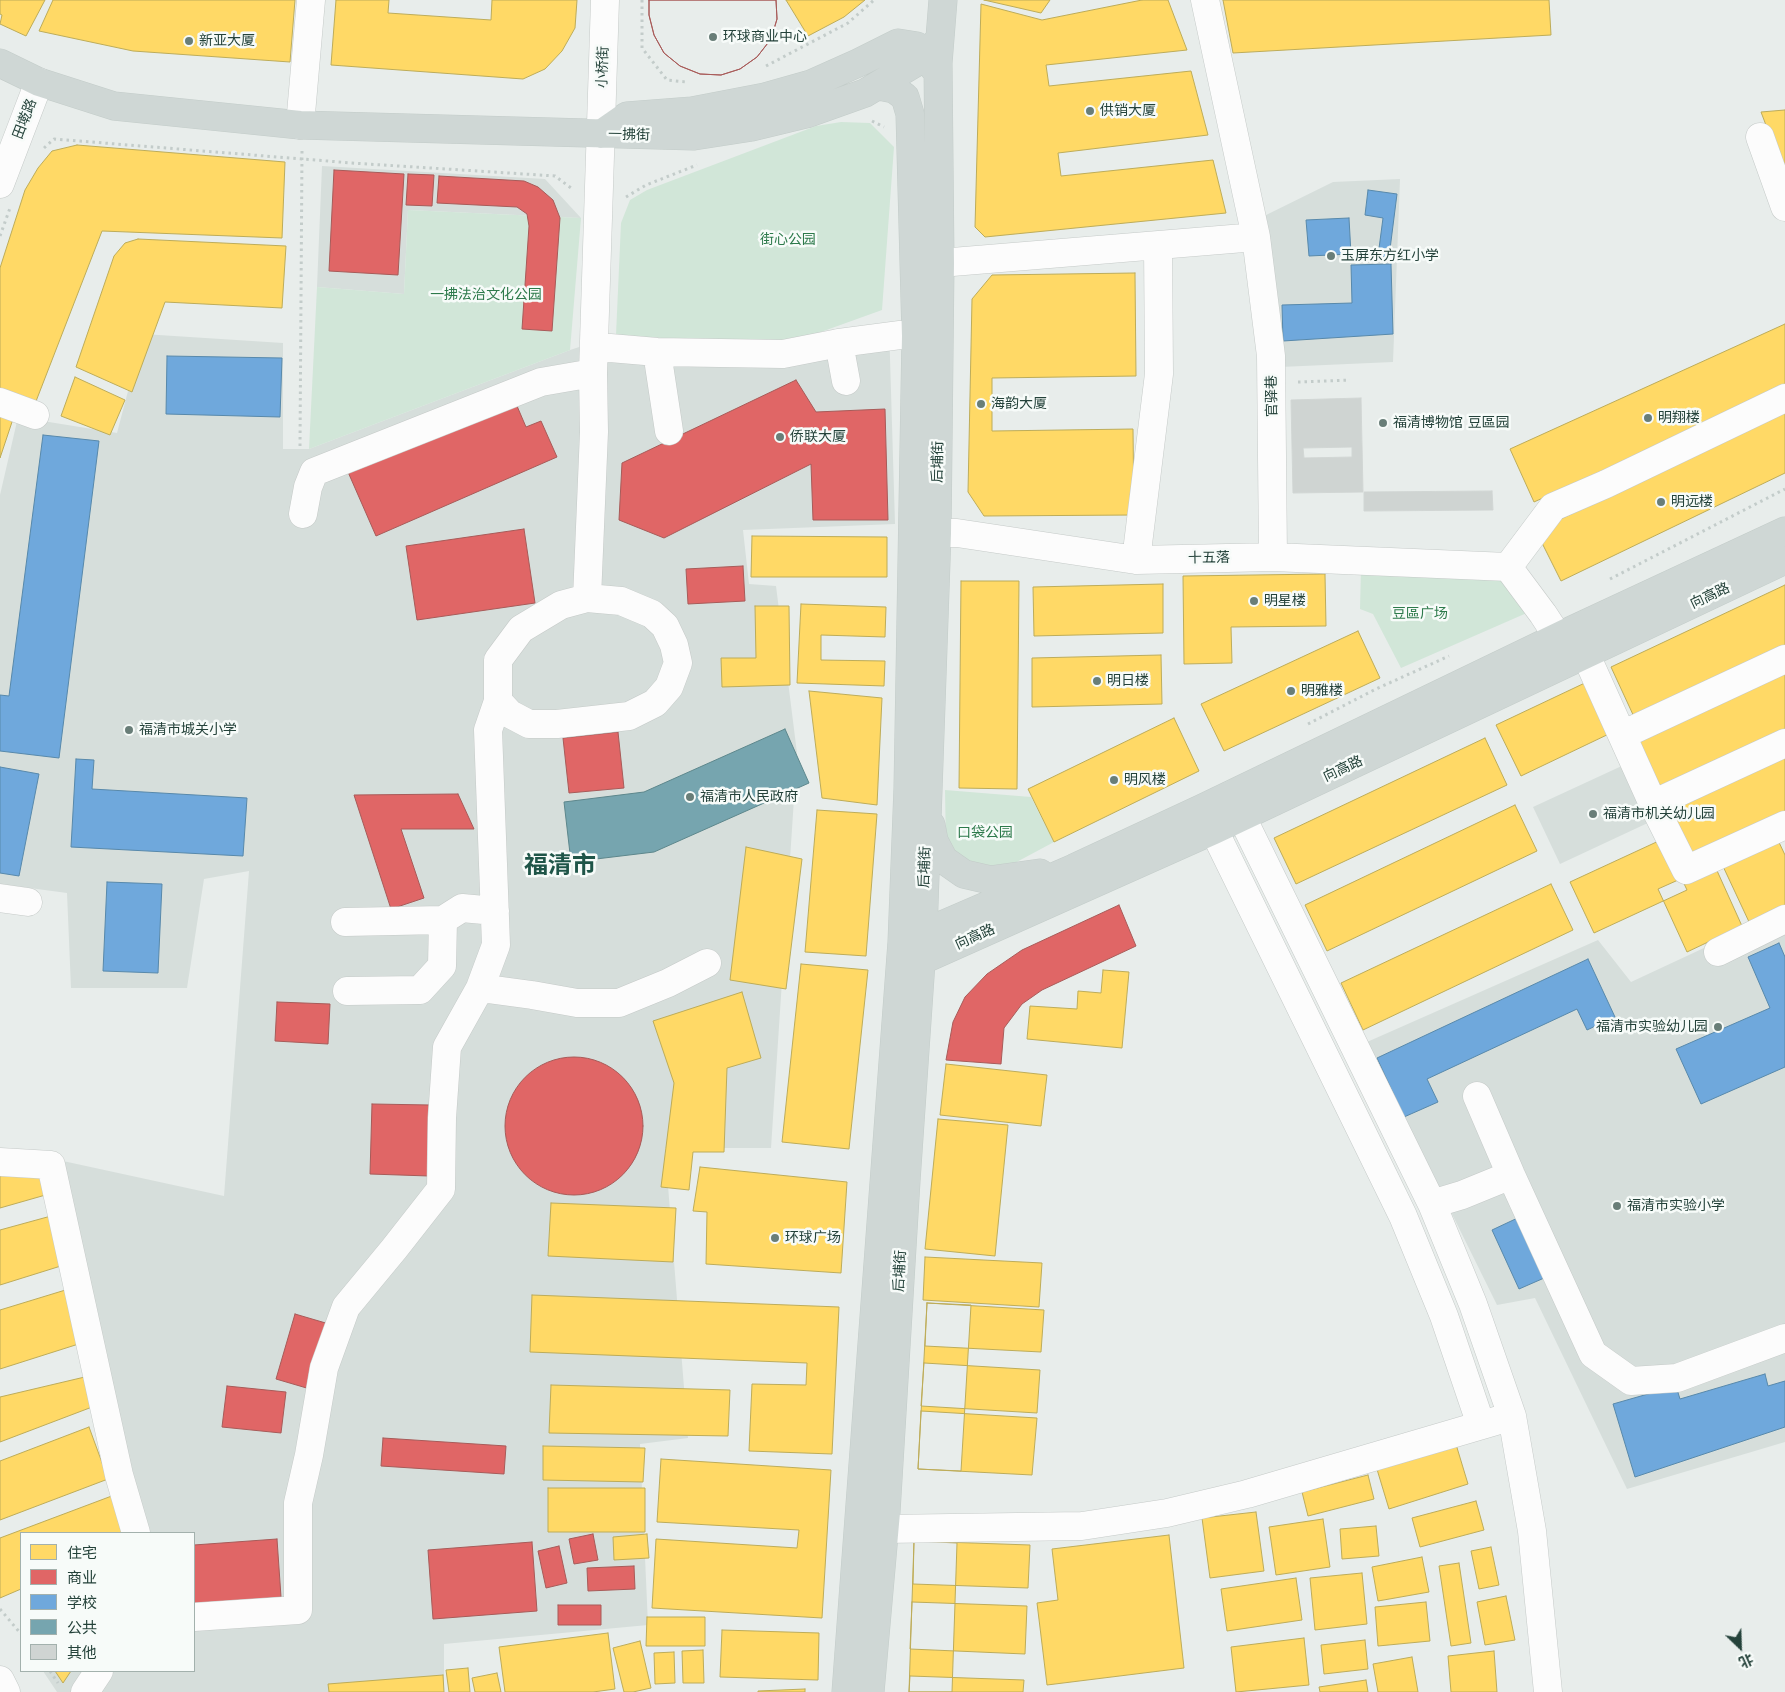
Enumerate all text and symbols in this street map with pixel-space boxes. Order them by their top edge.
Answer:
place label: 环球商业中心 [723,29,807,45]
marker: 环球商业中心 [707,31,719,43]
place label: 新亚大厦 [199,33,255,49]
marker: 新亚大厦 [183,35,195,47]
street label: 小桥街 [594,46,612,88]
street label: 田墘路 [10,96,40,142]
place label: 供销大厦 [1100,103,1156,119]
marker: 供销大厦 [1084,105,1096,117]
street label: 一拂街 [608,126,650,144]
park label: 街心公园 [760,232,816,248]
place label: 玉屏东方红小学 [1341,248,1439,264]
marker: 玉屏东方红小学 [1325,250,1337,262]
park label: 一拂法治文化公园 [430,287,542,303]
street label: 官驿巷 [1263,375,1281,417]
place label: 海韵大厦 [991,396,1047,412]
marker: 海韵大厦 [975,398,987,410]
place label: 明翔楼 [1658,410,1700,426]
marker: 明翔楼 [1642,412,1654,424]
place label: 福清博物馆 豆區园 [1393,415,1510,431]
marker: 福清博物馆 豆區园 [1377,417,1389,429]
place label: 侨联大厦 [790,429,846,445]
marker: 侨联大厦 [774,431,786,443]
street label: 后埔街 [929,441,947,483]
place label: 明远楼 [1671,494,1713,510]
marker: 明远楼 [1655,496,1667,508]
street label: 十五落 [1188,549,1230,567]
street label: 向高路 [1687,580,1733,612]
place label: 明星楼 [1264,593,1306,609]
marker: 明星楼 [1248,595,1260,607]
park label: 豆區广场 [1392,606,1448,622]
place label: 明日楼 [1107,673,1149,689]
marker: 明日楼 [1091,675,1103,687]
place label: 明雅楼 [1301,683,1343,699]
marker: 明雅楼 [1285,685,1297,697]
place label: 福清市城关小学 [139,722,237,738]
marker: 福清市城关小学 [123,724,135,736]
street label: 向高路 [1320,753,1366,785]
place label: 明风楼 [1124,772,1166,788]
marker: 明风楼 [1108,774,1120,786]
place label: 福清市人民政府 [700,789,798,805]
marker: 福清市人民政府 [684,791,696,803]
place label: 福清市机关幼儿园 [1603,806,1715,822]
marker: 福清市机关幼儿园 [1587,808,1599,820]
park label: 口袋公园 [957,825,1013,841]
street label: 后埔街 [916,846,934,888]
district label: 福清市 [524,852,596,880]
street label: 向高路 [952,921,998,953]
place label: 福清市实验幼儿园 [1596,1019,1708,1035]
marker: 福清市实验幼儿园 [1712,1021,1724,1033]
place label: 福清市实验小学 [1627,1198,1725,1214]
marker: 福清市实验小学 [1611,1200,1623,1212]
place label: 环球广场 [785,1230,841,1246]
marker: 环球广场 [769,1232,781,1244]
street label: 后埔街 [891,1250,909,1292]
legend [20,1532,195,1672]
text: 住宅 [67,1544,97,1562]
text: 商业 [67,1569,97,1587]
text: 学校 [67,1594,97,1612]
text: 公共 [67,1619,97,1637]
north arrow [1715,1622,1765,1672]
text: 其他 [67,1644,97,1662]
text: 北 [1736,1651,1756,1671]

